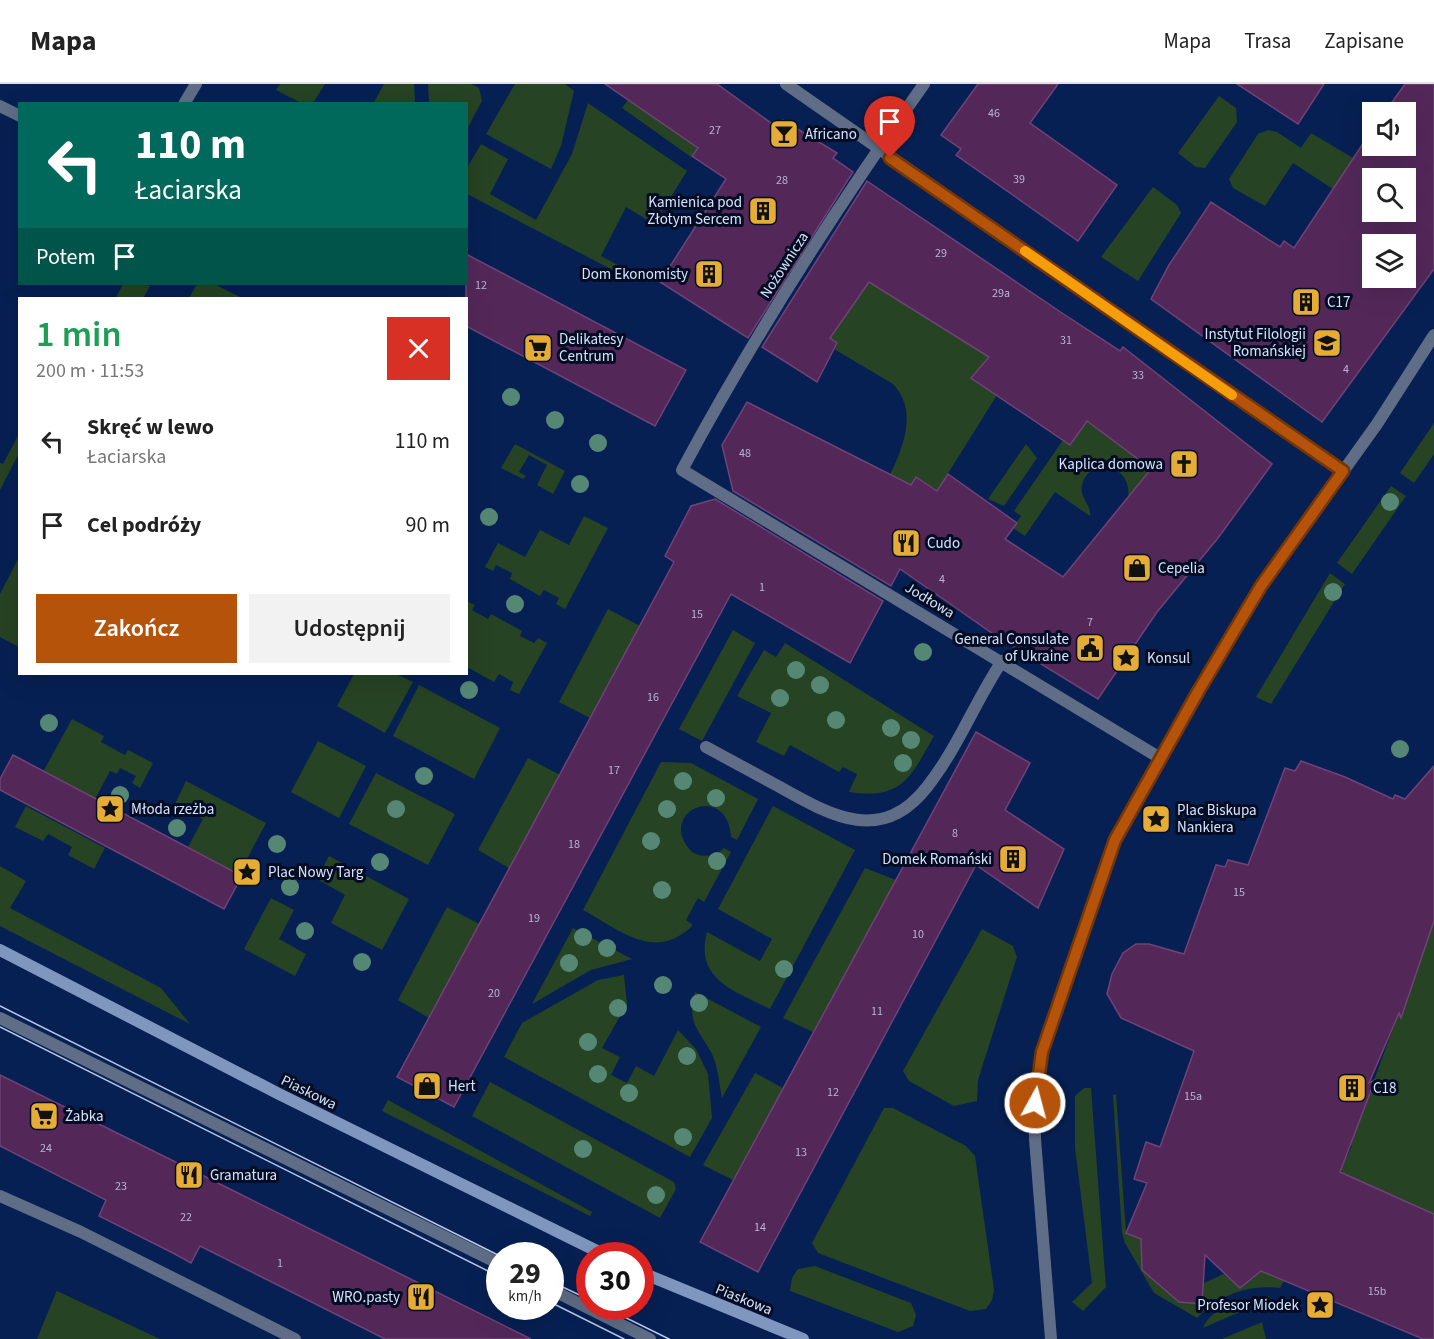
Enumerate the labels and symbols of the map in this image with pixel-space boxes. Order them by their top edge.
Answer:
pin [864,96,915,158]
house number: 46 [988,105,1000,122]
bar icon: Africano [768,118,800,150]
house number: 27 [709,122,721,139]
place label: Africano [805,124,857,145]
house number: 39 [1013,171,1025,188]
house number: 28 [776,172,788,189]
place label: Kamienica pod Złotym Sercem [647,192,742,230]
building icon: Kamienica pod Złotym Sercem [747,195,779,227]
street label: Nożownicza [755,228,814,303]
house number: 29 [935,245,947,262]
building icon: Dom Ekonomisty [693,258,725,290]
place label: Dom Ekonomisty [582,264,688,285]
house number: 12 [475,277,487,294]
house number: 29a [992,285,1010,302]
building icon: C17 [1290,286,1322,318]
place label: C17 [1327,292,1350,313]
place label: Instytut Filologii Romańskiej [1205,324,1306,362]
school or university icon: Instytut Filologii Romańskiej [1311,327,1343,359]
place label: Delikatesy Centrum [559,329,623,367]
supermarket icon: Delikatesy Centrum [522,332,554,364]
house number: 31 [1060,332,1072,349]
house number: 4 [1343,361,1349,378]
house number: 33 [1132,367,1144,384]
house number: 48 [739,445,751,462]
church icon: Kaplica domowa [1168,448,1200,480]
place label: Kaplica domowa [1059,454,1163,475]
restaurant icon: Cudo [890,527,922,559]
place label: Cudo [927,533,960,554]
shop icon: Cepelia [1121,552,1153,584]
place label: Cepelia [1158,558,1205,579]
house number: 4 [939,571,945,588]
street label: Jodłowa [901,577,958,623]
house number: 1 [759,579,765,596]
house number: 15 [691,606,703,623]
house number: 7 [1087,614,1093,631]
place label: General Consulate of Ukraine [955,629,1069,667]
public building icon: General Consulate of Ukraine [1074,632,1106,664]
place icon: Konsul [1110,642,1142,674]
place label: Konsul [1147,648,1190,669]
house number: 16 [647,689,659,706]
house number: 17 [608,762,620,779]
place icon: Młoda rzeżba [94,793,126,825]
place label: Młoda rzeżba [131,799,214,820]
place label: Plac Biskupa Nankiera [1177,800,1257,838]
place icon: Plac Biskupa Nankiera [1140,803,1172,835]
house number: 8 [952,825,958,842]
house number: 18 [568,836,580,853]
building icon: Domek Romański [997,843,1029,875]
place label: Domek Romański [882,849,992,870]
place icon: Plac Nowy Targ [231,856,263,888]
place label: Plac Nowy Targ [268,862,364,883]
house number: 15 [1233,884,1245,901]
house number: 19 [528,910,540,927]
house number: 10 [912,926,924,943]
house number: 20 [488,985,500,1002]
house number: 11 [871,1003,883,1020]
street label: Piaskowa [277,1070,340,1115]
shop icon: Hert [411,1070,443,1102]
position arrow [1003,1071,1067,1135]
building icon: C18 [1336,1072,1368,1104]
place label: Hert [448,1076,476,1097]
place label: C18 [1373,1078,1396,1099]
house number: 12 [827,1084,839,1101]
house number: 15a [1184,1088,1202,1105]
supermarket icon: Żabka [28,1100,60,1132]
place label: Żabka [65,1106,104,1127]
house number: 24 [40,1140,52,1157]
house number: 13 [795,1144,807,1161]
restaurant icon: Gramatura [173,1159,205,1191]
place label: Gramatura [210,1165,277,1186]
house number: 23 [115,1178,127,1195]
house number: 22 [180,1209,192,1226]
house number: 14 [754,1219,766,1236]
speed limit sign: 30 [576,1242,654,1320]
house number: 1 [277,1255,283,1272]
street label: Piaskowa [712,1279,775,1320]
restaurant icon: WRO.pasty [405,1281,437,1313]
house number: 15b [1368,1283,1387,1300]
place label: WRO.pasty [332,1287,400,1308]
place icon: Profesor Miodek [1304,1289,1336,1321]
place label: Profesor Miodek [1197,1295,1300,1316]

